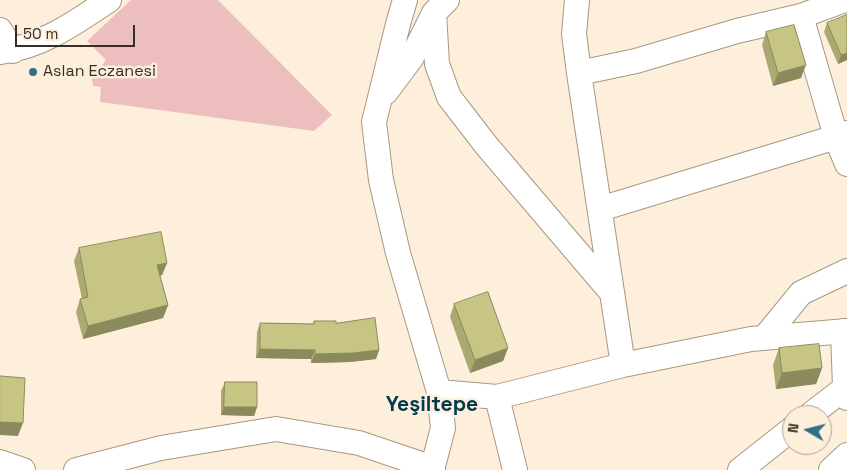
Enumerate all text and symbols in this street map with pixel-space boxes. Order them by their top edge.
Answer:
scale bar [18,15,138,47]
text: 50 m [23,24,58,43]
place label: Aslan Eczanesi [43,62,156,82]
marker: Aslan Eczanesi [27,66,39,78]
district label: Yeşiltepe [386,392,478,418]
north arrow [782,405,832,455]
text: N [784,422,803,434]

